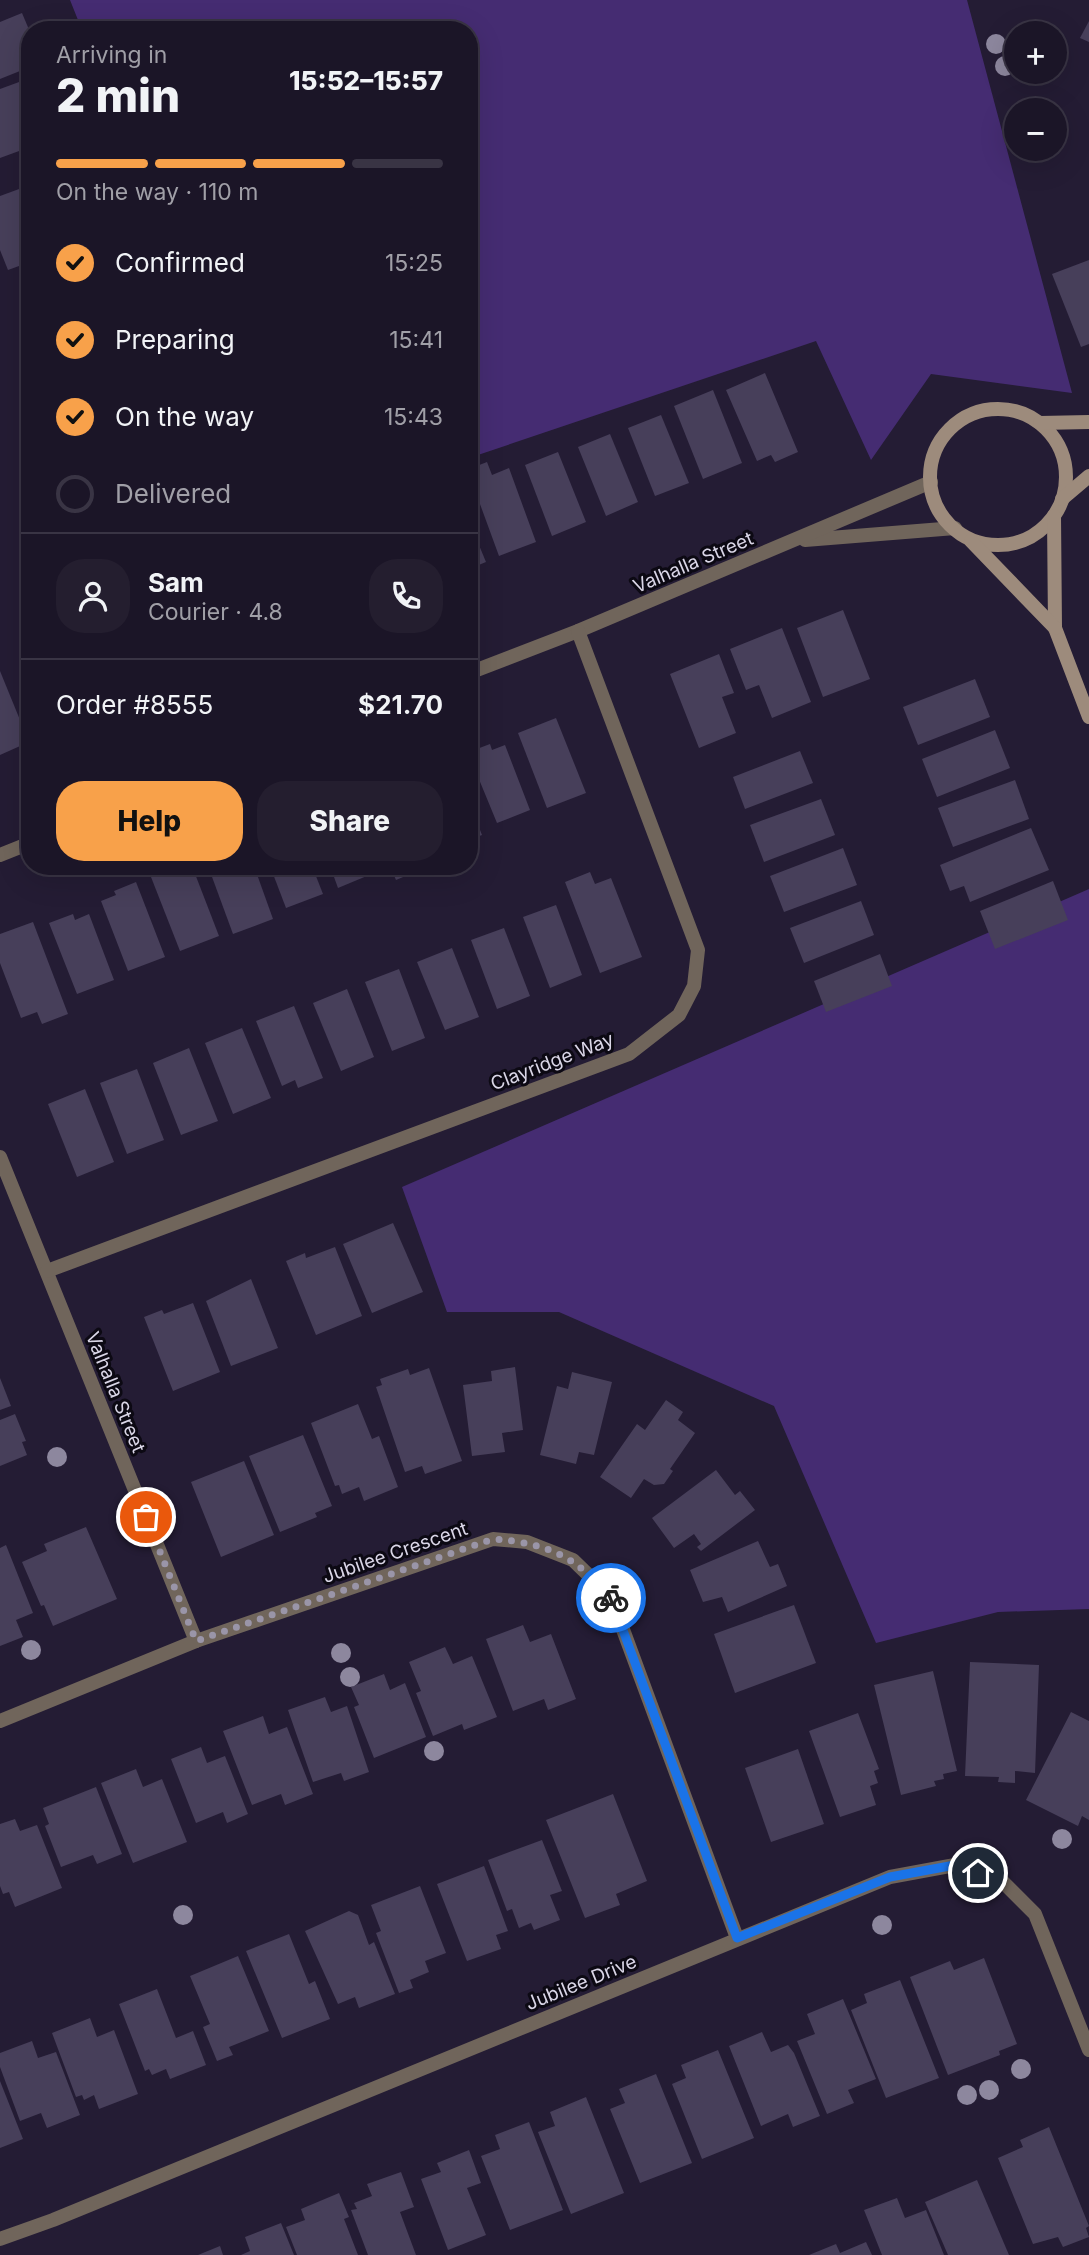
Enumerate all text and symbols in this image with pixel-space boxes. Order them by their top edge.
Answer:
map controls [1004,21,1067,161]
button: + [1004,21,1067,84]
text: Arriving in [56,41,167,69]
text: 15:52–15:57 [289,65,443,96]
text: 2 min [56,67,180,123]
button: − [1004,98,1067,161]
text: On the way · 110 m [56,178,258,206]
icon: check [56,244,94,282]
text: Confirmed [115,247,245,278]
text: 15:25 [385,249,443,277]
icon: check [56,321,94,359]
text: Preparing [115,324,235,355]
text: 15:41 [389,326,443,354]
icon: check [56,398,94,436]
text: On the way [115,401,254,432]
text: 15:43 [384,403,443,431]
text: Delivered [115,478,231,509]
street label: Valhalla Street [630,527,757,598]
button: person [56,559,130,633]
button: phone [369,559,443,633]
text: Sam [148,567,204,598]
text: Courier · 4.8 [148,598,283,626]
text: Order #8555 [56,689,213,720]
text: $21.70 [358,689,443,720]
button: Help [56,781,243,861]
button: Share [257,781,443,861]
street label: Clayridge Way [487,1027,617,1096]
street label: Valhalla Street [81,1328,150,1456]
pin [116,1487,176,1547]
icon: bag [127,1498,165,1536]
street label: Jubilee Crescent [320,1517,471,1588]
courier [576,1563,646,1633]
icon: bike [592,1579,630,1617]
pin [948,1843,1008,1903]
icon: home [959,1854,997,1892]
street label: Jubilee Drive [522,1950,640,2015]

